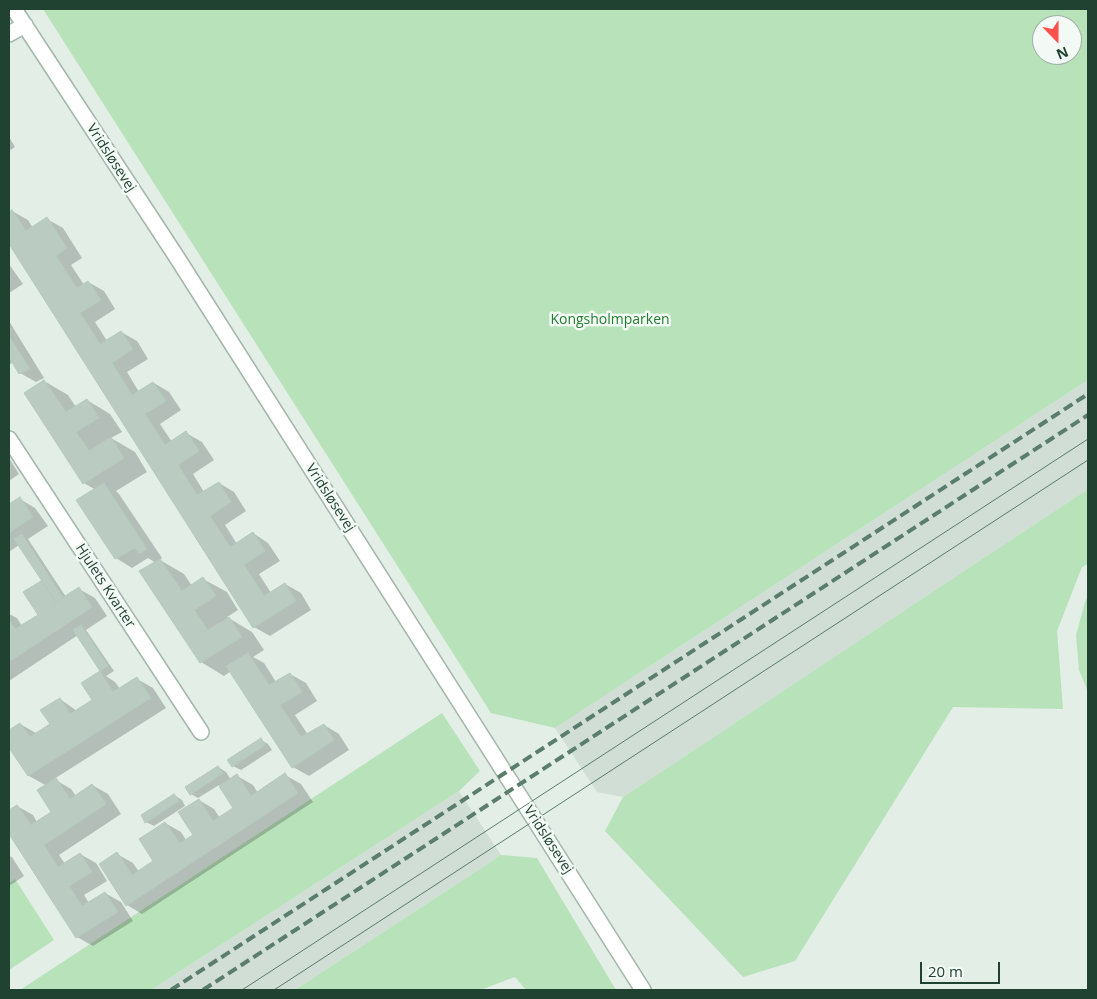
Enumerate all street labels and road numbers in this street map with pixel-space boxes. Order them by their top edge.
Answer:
street label: Vridsløsevej [83,121,139,195]
street label: Vridsløsevej [302,461,358,535]
street label: Hjulets Kvarter [72,541,138,631]
street label: Vridsløsevej [520,803,576,877]

